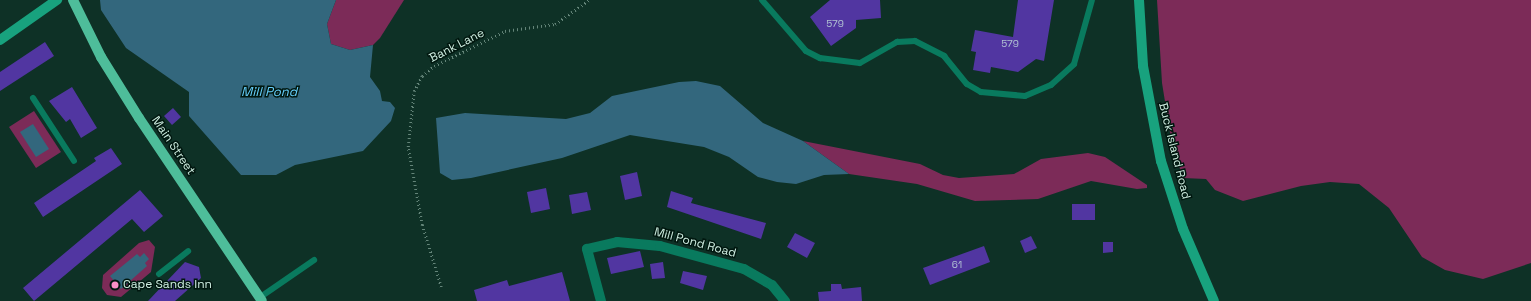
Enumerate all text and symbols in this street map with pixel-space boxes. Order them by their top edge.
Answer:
house number: 579 [826,18,844,30]
street label: Bank Lane [427,26,487,66]
house number: 579 [1001,38,1019,50]
water label: Mill Pond [241,84,297,100]
street label: Buck Island Road [1155,101,1193,201]
street label: Main Street [148,114,198,178]
street label: Mill Pond Road [652,225,738,261]
house number: 61 [952,259,962,271]
place label: Cape Sands Inn [123,278,212,292]
marker: Cape Sands Inn [110,280,120,290]

